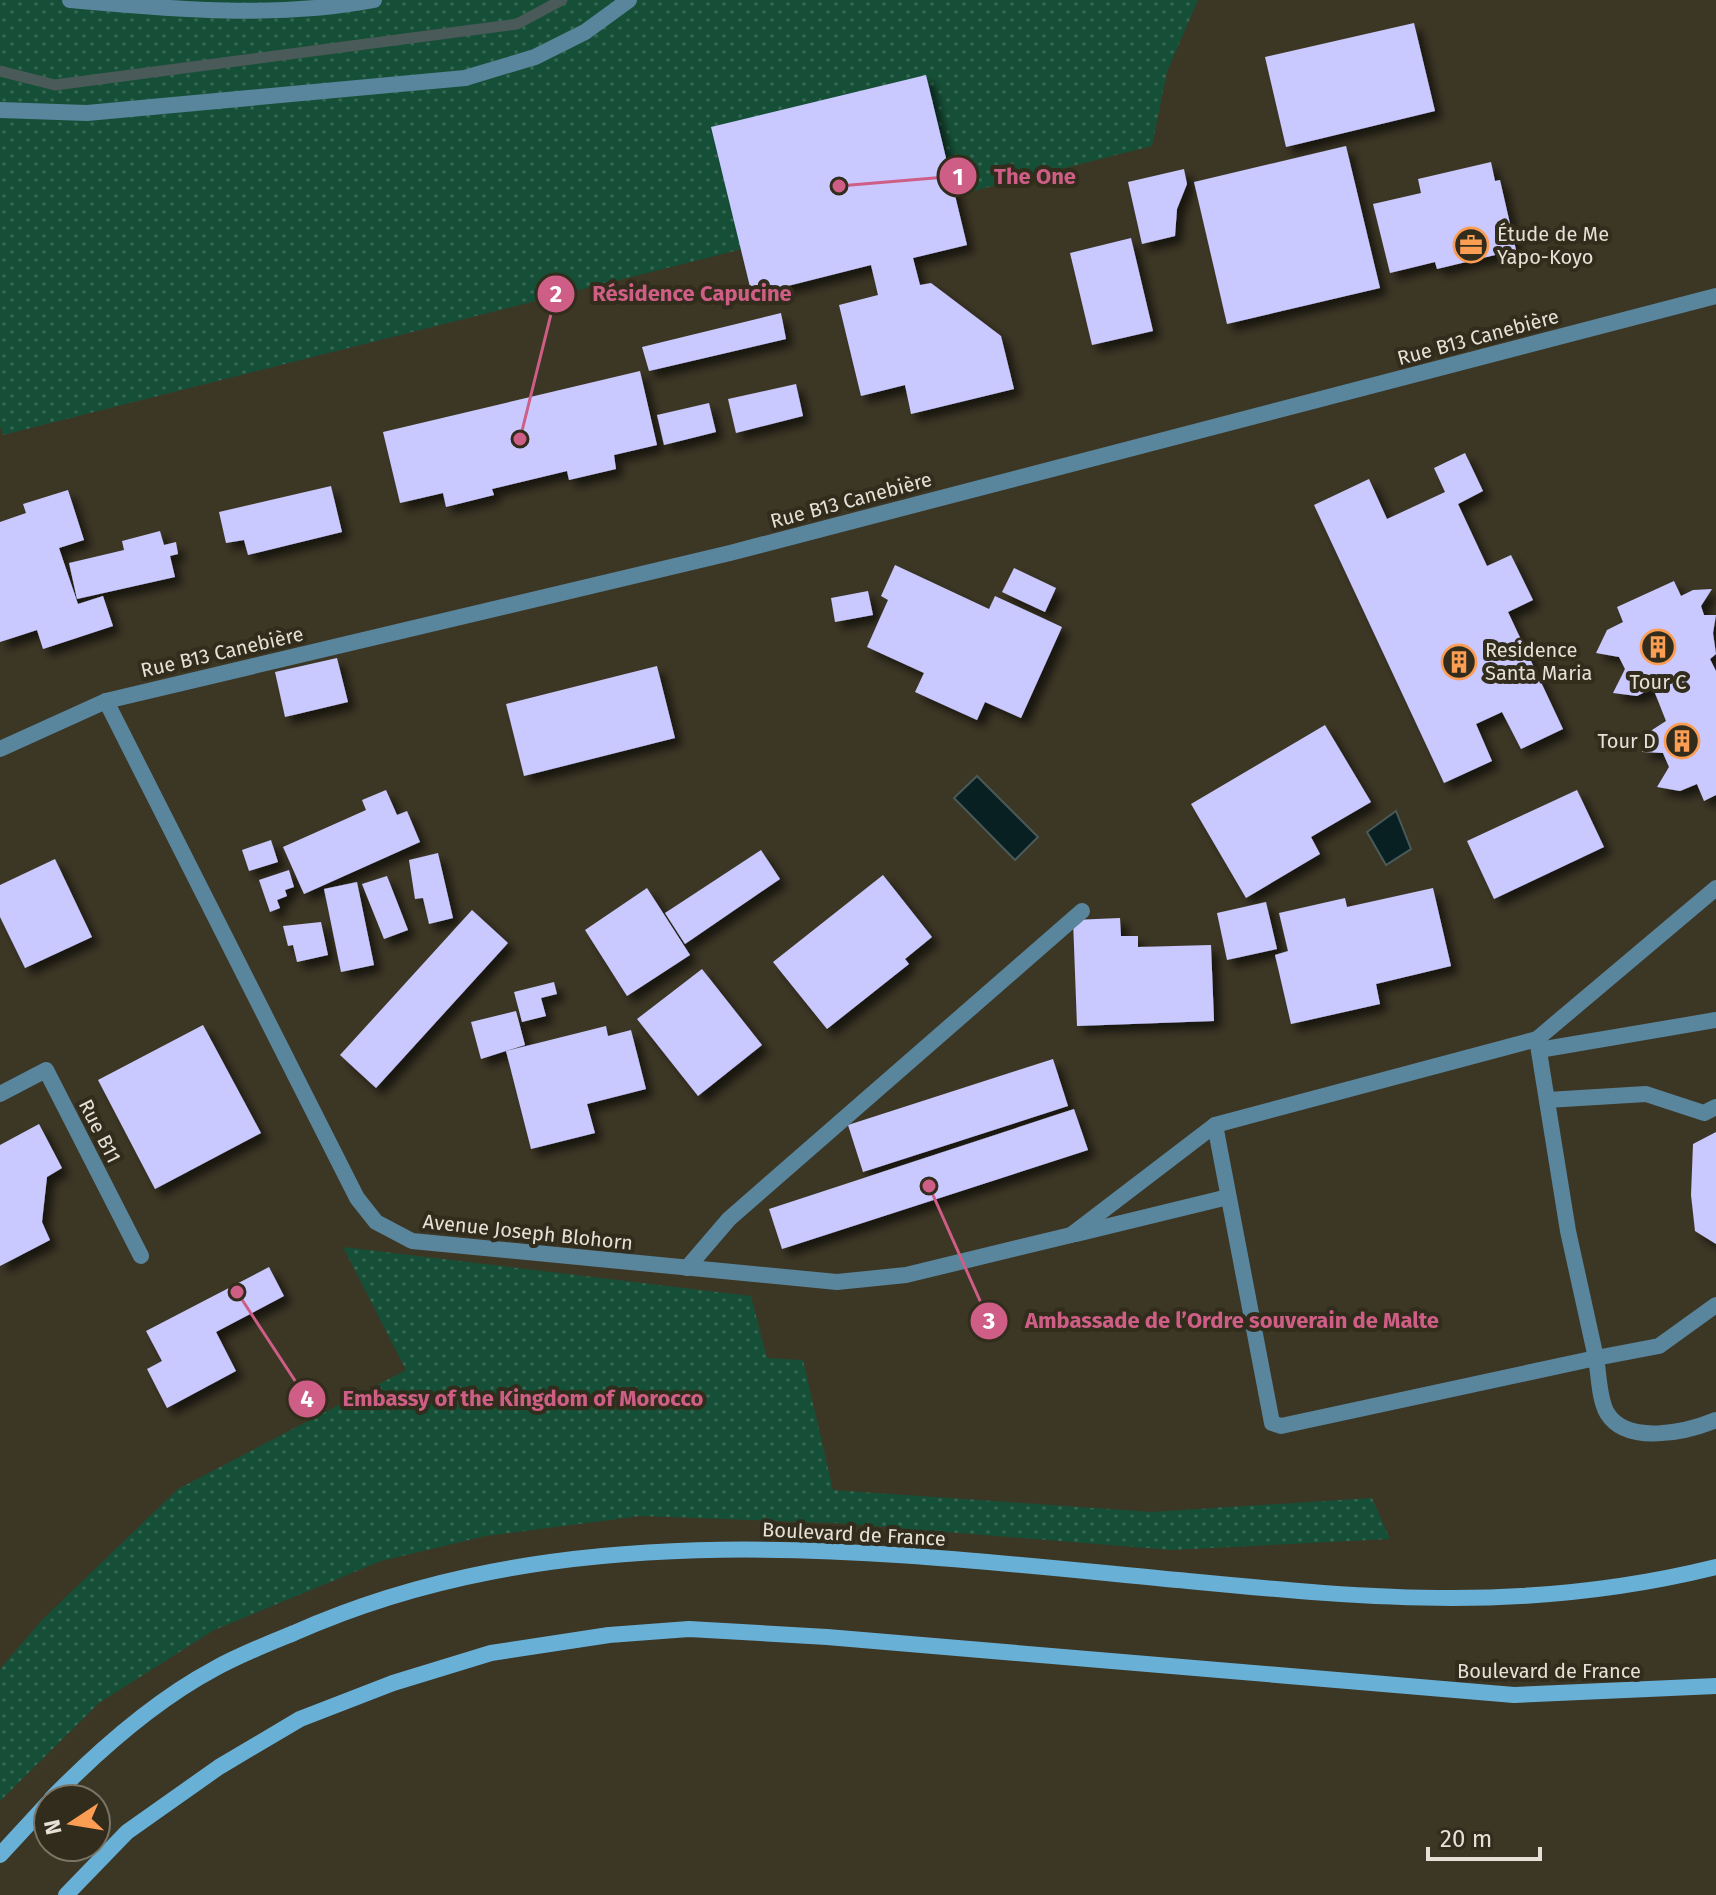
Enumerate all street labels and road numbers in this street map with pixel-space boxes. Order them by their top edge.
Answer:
street label: Rue B13 Canebière [1395,304,1561,370]
street label: Rue B13 Canebière [768,467,934,533]
street label: Rue B13 Canebière [138,622,306,682]
street label: Rue B11 [74,1095,126,1167]
street label: Avenue Joseph Blohorn [422,1209,634,1255]
street label: Boulevard de France [762,1517,946,1551]
street label: Boulevard de France [1457,1659,1641,1683]

